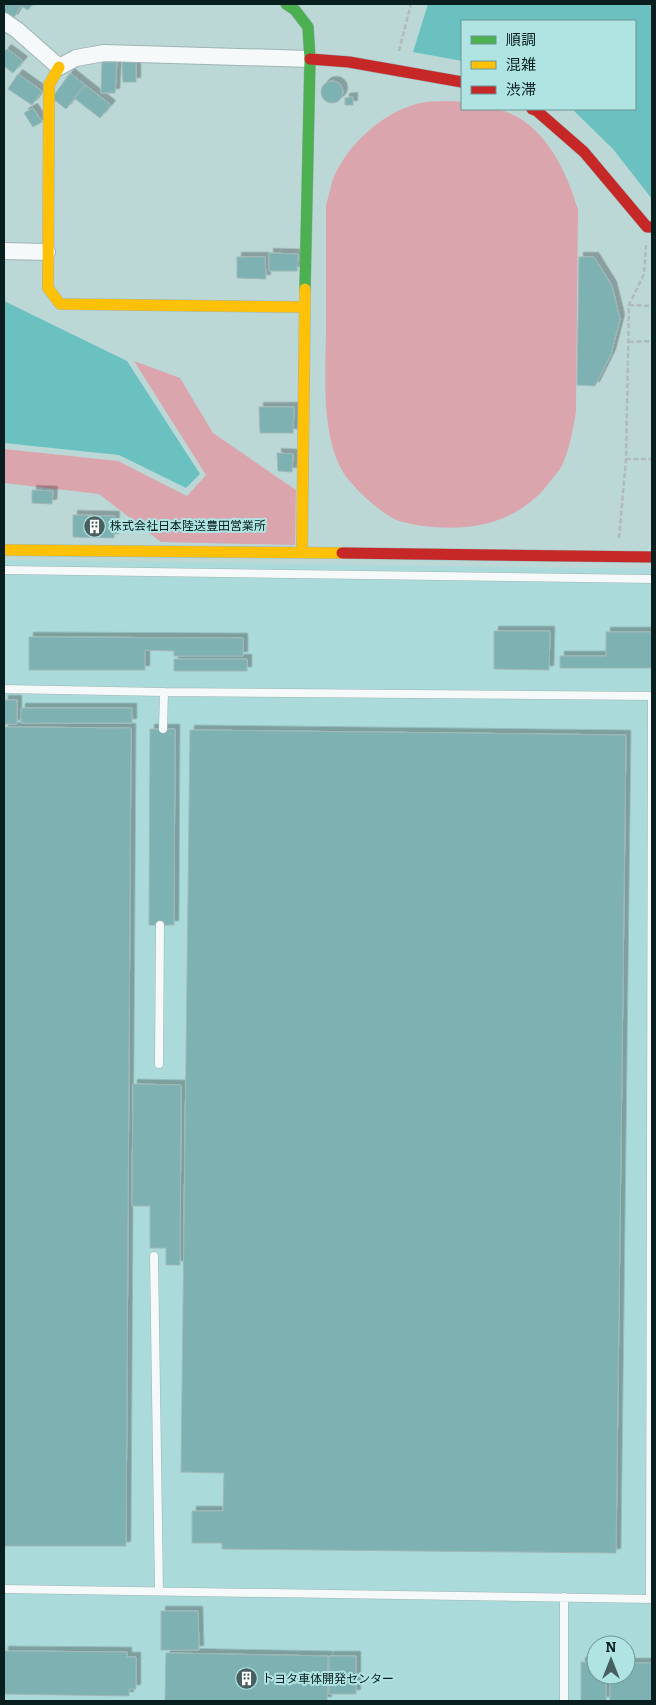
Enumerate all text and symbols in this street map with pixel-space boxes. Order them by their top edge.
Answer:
legend [461,20,636,110]
text: 順調 [506,31,536,49]
text: 混雑 [506,56,536,74]
text: 渋滞 [506,81,536,99]
building icon: 株式会社日本陸送豊田営業所 [82,514,106,538]
place label: 株式会社日本陸送豊田営業所 [110,519,266,533]
north arrow [586,1635,636,1685]
text: N [606,1639,617,1656]
building icon: トヨタ車体開発センター [234,1667,258,1691]
place label: トヨタ車体開発センター [262,1672,394,1686]

